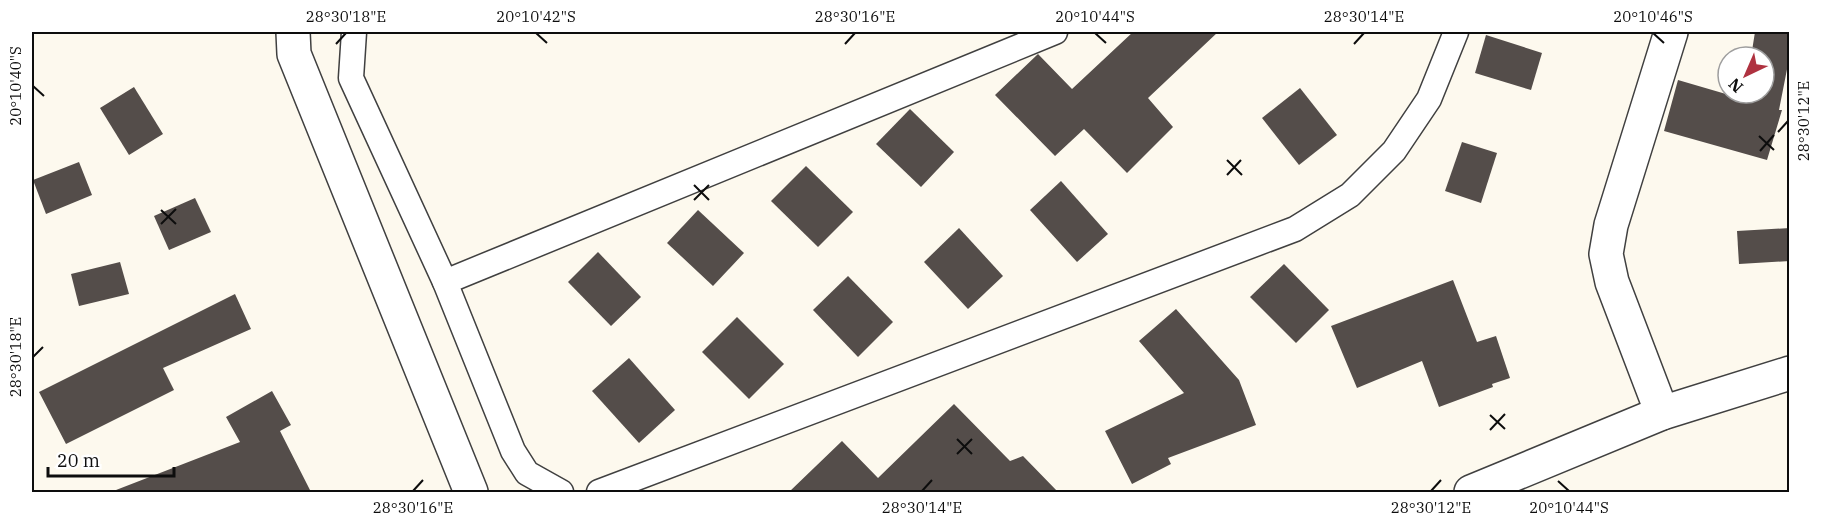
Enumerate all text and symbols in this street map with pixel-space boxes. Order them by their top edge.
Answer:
text: 28°30'18"E [306,7,386,26]
text: 20°10'42"S [496,7,576,26]
text: 28°30'16"E [815,7,895,26]
text: 20°10'44"S [1055,7,1135,26]
text: 28°30'14"E [1324,7,1404,26]
text: 20°10'46"S [1613,7,1693,26]
north arrow [1716,45,1776,105]
text: 20°10'40"S [6,46,25,126]
text: N [1724,74,1747,97]
text: 28°30'12"E [1794,81,1813,161]
text: 28°30'18"E [6,317,25,397]
scale bar [48,440,174,478]
text: 20 m [57,449,100,472]
text: 28°30'16"E [373,498,453,517]
text: 28°30'14"E [882,498,962,517]
text: 28°30'12"E [1391,498,1471,517]
text: 20°10'44"S [1529,498,1609,517]

